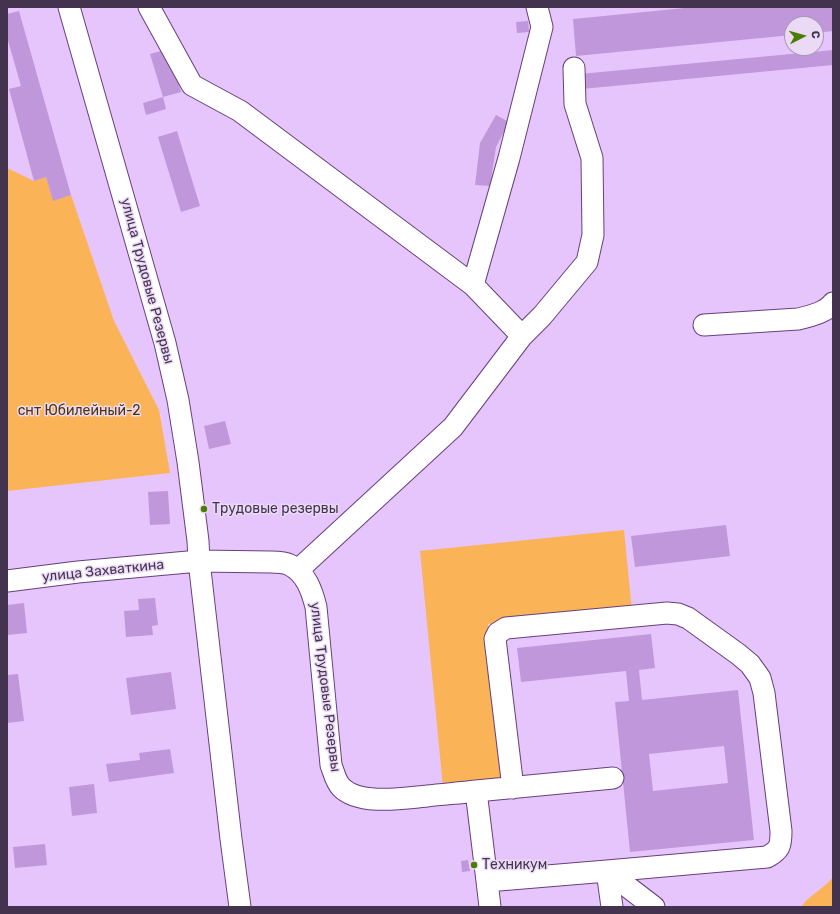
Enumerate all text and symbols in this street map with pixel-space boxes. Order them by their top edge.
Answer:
north arrow [784,16,824,56]
text: С [809,30,822,39]
street label: улица Трудовые Резервы [117,196,177,366]
park label: снт Юбилейный-2 [18,403,140,419]
place label: Трудовые резервы [212,501,339,517]
marker: Трудовые резервы [199,504,209,514]
street label: улица Захваткина [41,556,165,586]
street label: улица Трудовые Резервы [306,601,344,773]
place label: Техникум [482,857,547,873]
marker: Техникум [469,860,479,870]

